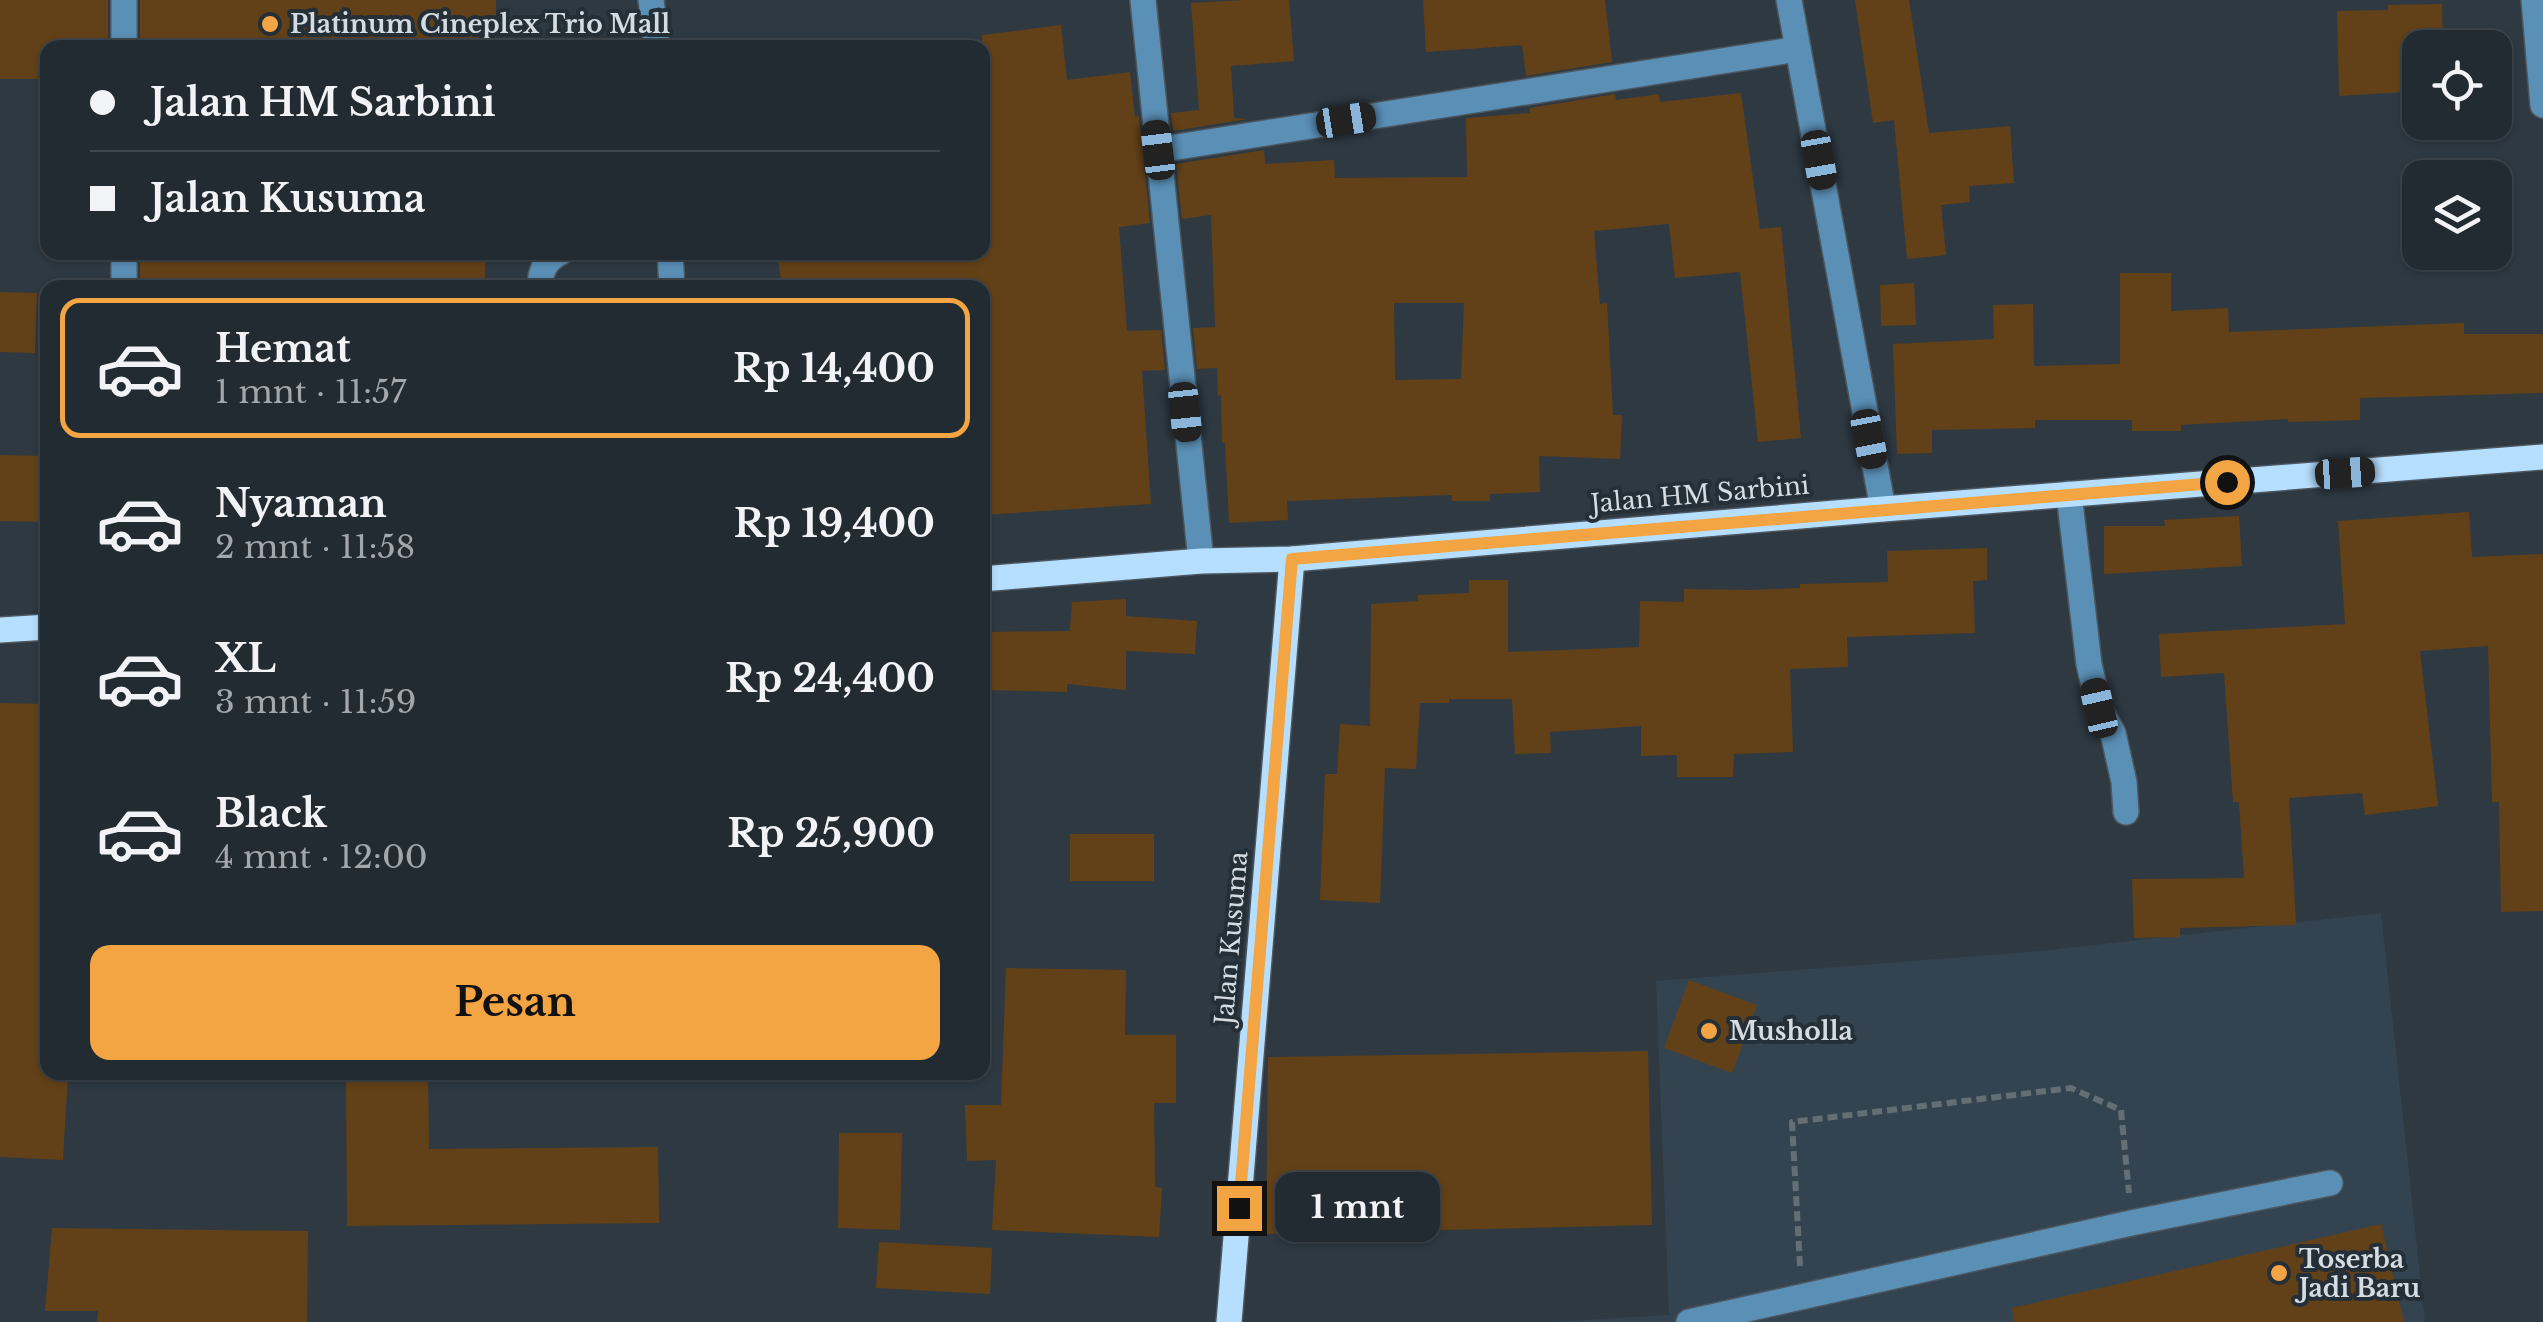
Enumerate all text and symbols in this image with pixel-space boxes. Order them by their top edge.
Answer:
place label: Platinum Cineplex Trio Mall [290,9,670,40]
marker: Platinum Cineplex Trio Mall [259,13,281,35]
map controls [2402,30,2512,270]
button: locate [2402,30,2512,140]
text: Jalan HM Sarbini [150,79,495,126]
car [1314,100,1378,140]
car [1139,118,1177,182]
car [1799,128,1839,192]
button: layers [2402,160,2512,270]
text: Jalan Kusuma [150,175,426,222]
icon: car [95,323,185,413]
text: Hemat [215,325,351,372]
text: Rp 14,400 [733,345,935,392]
text: 1 mnt · 11:57 [215,372,406,412]
car [1167,381,1203,443]
car [1849,407,1889,471]
car [2314,456,2376,490]
route start [2205,460,2250,505]
street label: Jalan HM Sarbini [1586,469,1811,520]
icon: car [95,478,185,568]
text: Nyaman [215,480,387,527]
text: Rp 19,400 [734,500,935,547]
text: 2 mnt · 11:58 [215,527,415,567]
icon: car [95,633,185,723]
text: XL [215,635,276,682]
text: Rp 24,400 [725,655,935,702]
car [2078,675,2120,741]
text: 3 mnt · 11:59 [215,682,416,722]
icon: car [95,788,185,878]
text: Black [215,790,327,837]
text: Rp 25,900 [727,810,935,857]
text: 4 mnt · 12:00 [215,837,428,877]
street label: Jalan Kusuma [1208,850,1255,1029]
button: Pesan [90,945,940,1060]
place label: Musholla [1729,1016,1854,1047]
marker: Musholla [1698,1020,1720,1042]
callout: 1 mnt [1274,1173,1439,1243]
route end [1217,1186,1262,1231]
text: 1 mnt [1311,1187,1404,1227]
place label: Toserba Jadi Baru [2294,1244,2421,1304]
marker: Toserba Jadi Baru [2268,1262,2290,1284]

